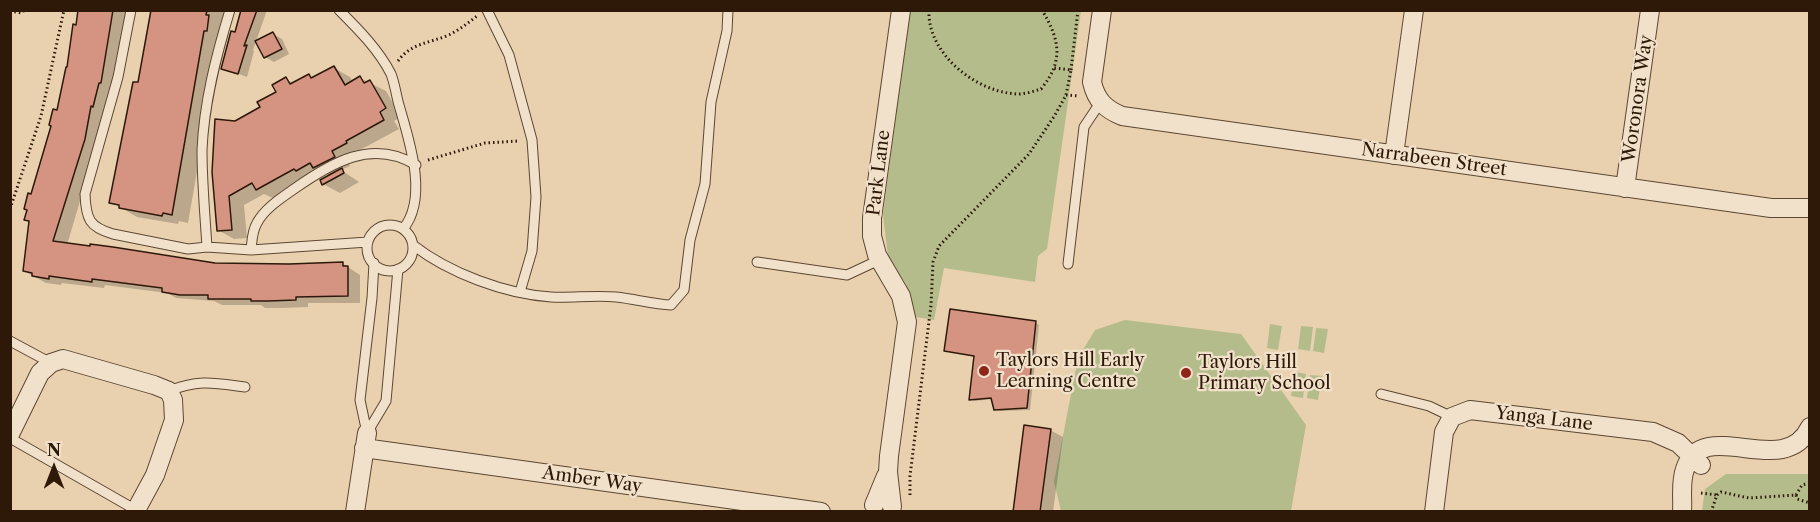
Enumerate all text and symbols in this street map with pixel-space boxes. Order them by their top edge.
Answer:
street label: Woronora Way [1618,34,1658,164]
street label: Park Lane [863,129,895,217]
street label: Narrabeen Street [1360,139,1508,181]
place label: Taylors Hill Early Learning Centre [996,350,1144,392]
place label: Taylors Hill Primary School [1198,352,1331,394]
marker: Taylors Hill Early Learning Centre [977,364,991,378]
marker: Taylors Hill Primary School [1179,366,1193,380]
street label: Yanga Lane [1494,402,1594,436]
north arrow [24,438,84,498]
text: N [47,440,61,460]
street label: Amber Way [541,462,643,498]

